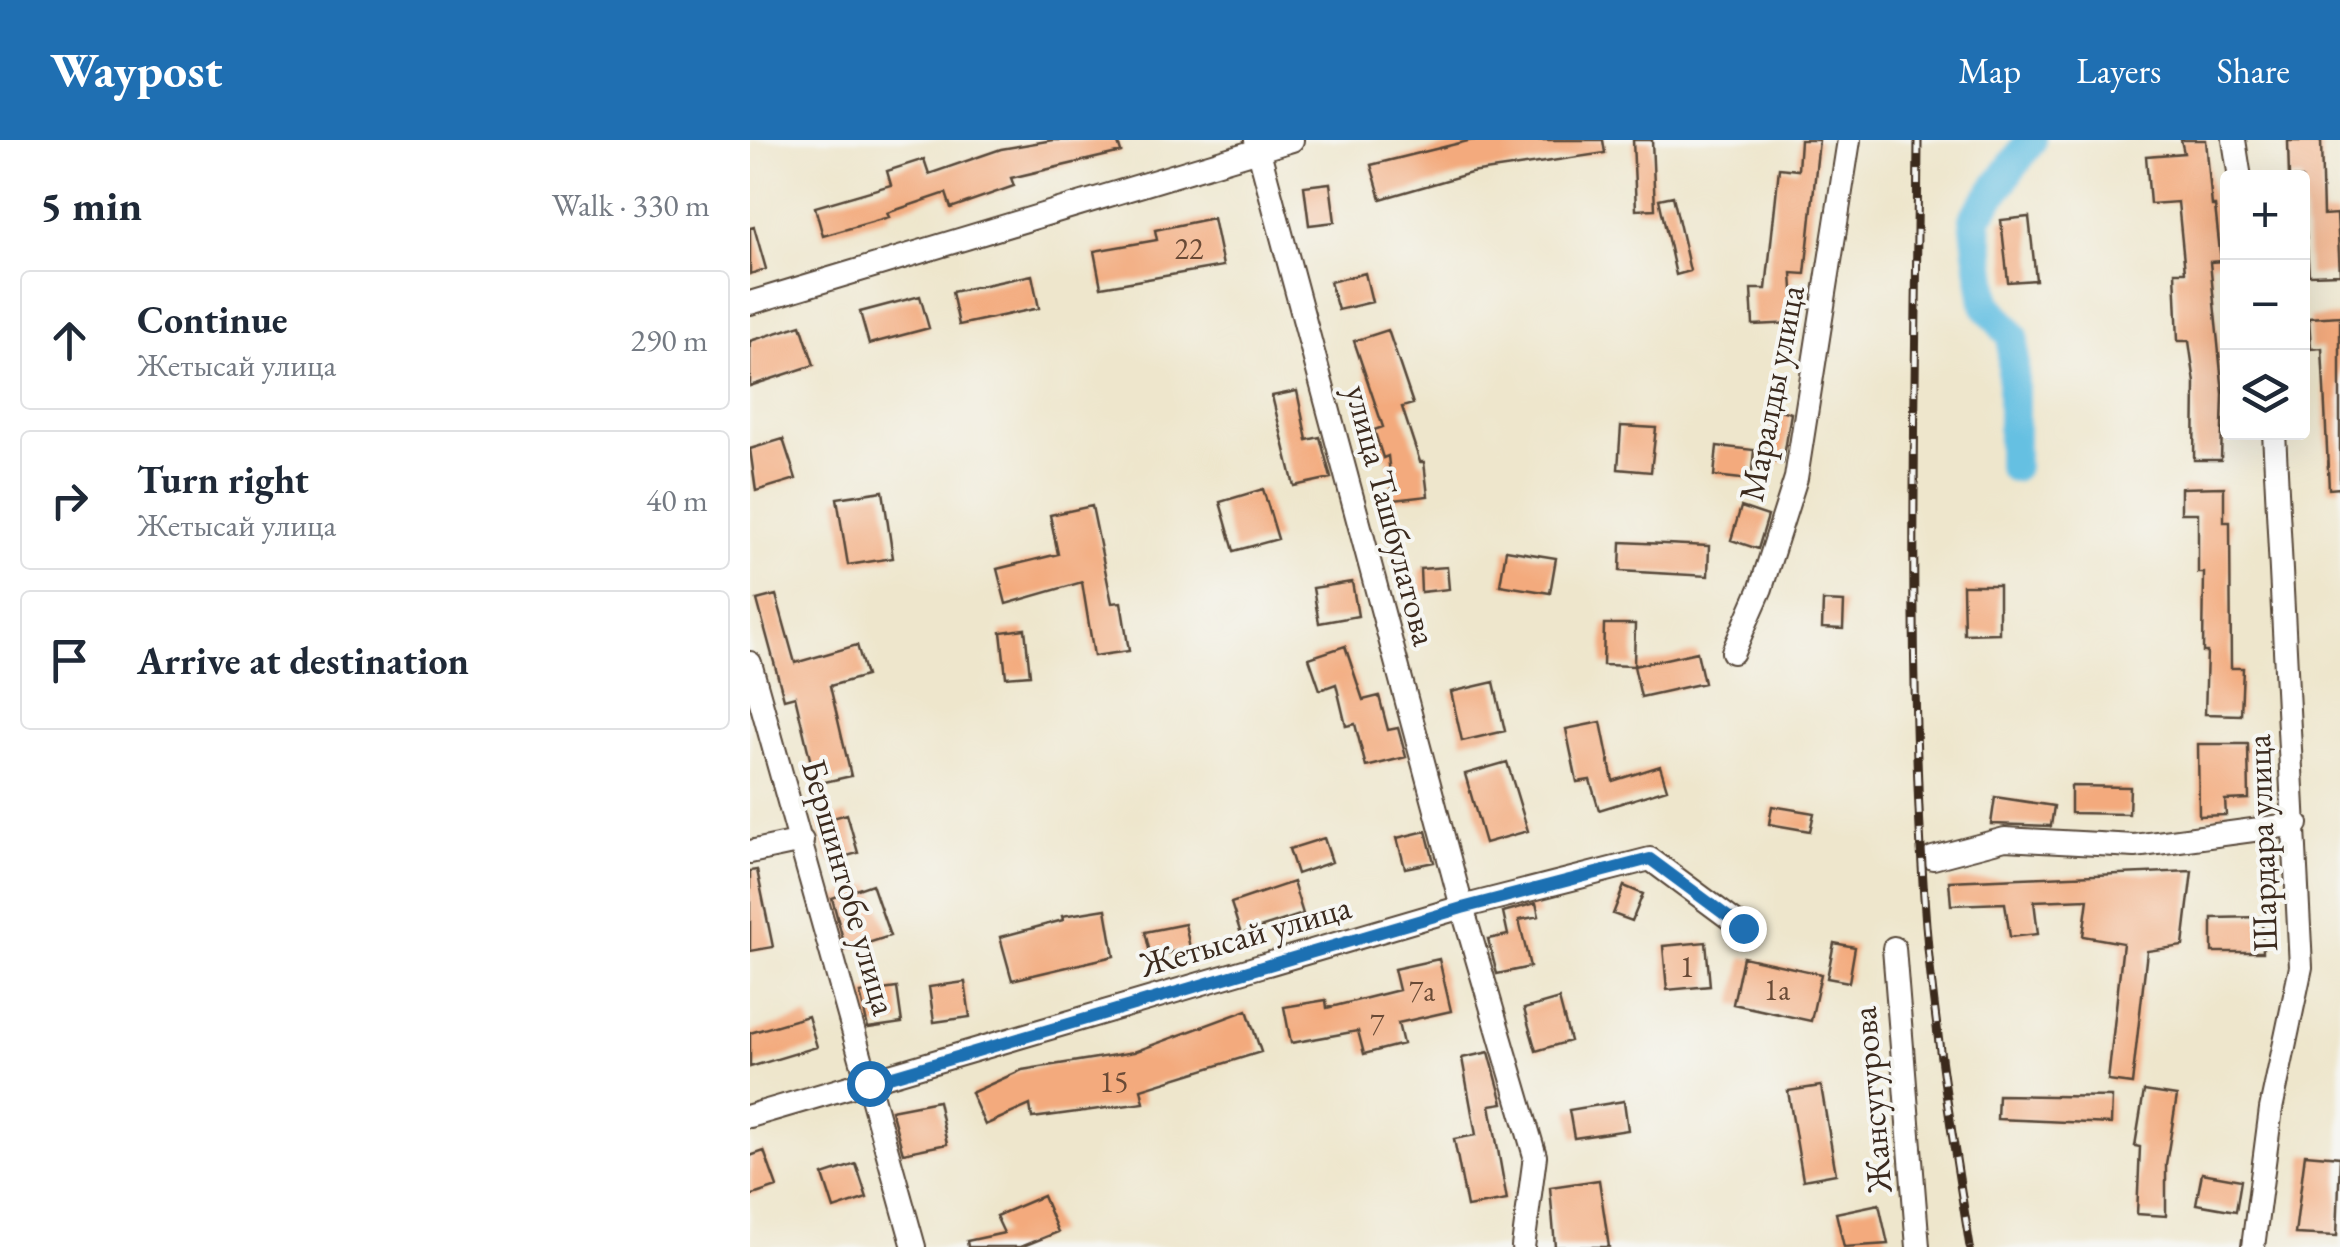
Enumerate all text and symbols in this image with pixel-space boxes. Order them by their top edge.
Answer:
text: Waypost [50,39,222,101]
text: Map [1958,48,2021,93]
text: Layers [2076,48,2161,93]
text: Share [2216,48,2290,93]
map controls [2220,170,2310,440]
button: + [2220,170,2310,260]
text: 5 min [40,178,142,233]
text: Walk · 330 m [552,184,710,226]
house number: 22 [1175,229,1204,268]
button: − [2220,260,2310,350]
street label: Маралды улица [1728,281,1815,505]
text: Continue [137,295,288,344]
icon: ahead [42,313,97,368]
text: 290 m [631,319,708,361]
text: Жетысай улица [137,344,336,386]
button: layers [2220,350,2310,440]
street label: улица Ташбулатова [1335,380,1448,651]
text: Turn right [137,455,309,504]
icon: right [42,473,97,528]
text: 40 m [646,479,708,521]
text: Жетысай улица [137,504,336,546]
icon: arrive [42,633,97,688]
text: Arrive at destination [137,636,469,685]
street label: Шардара улица [2235,733,2288,952]
street label: Бершинтобе улица [791,754,908,1020]
street label: Жетысай улица [1133,883,1356,988]
route end [1721,906,1767,952]
house number: 1 [1680,947,1694,986]
house number: 1а [1764,970,1790,1009]
house number: 7а [1409,971,1435,1010]
house number: 7 [1370,1004,1385,1043]
street label: Жансугурова [1840,1005,1903,1196]
route start [847,1061,893,1107]
house number: 15 [1100,1062,1128,1101]

